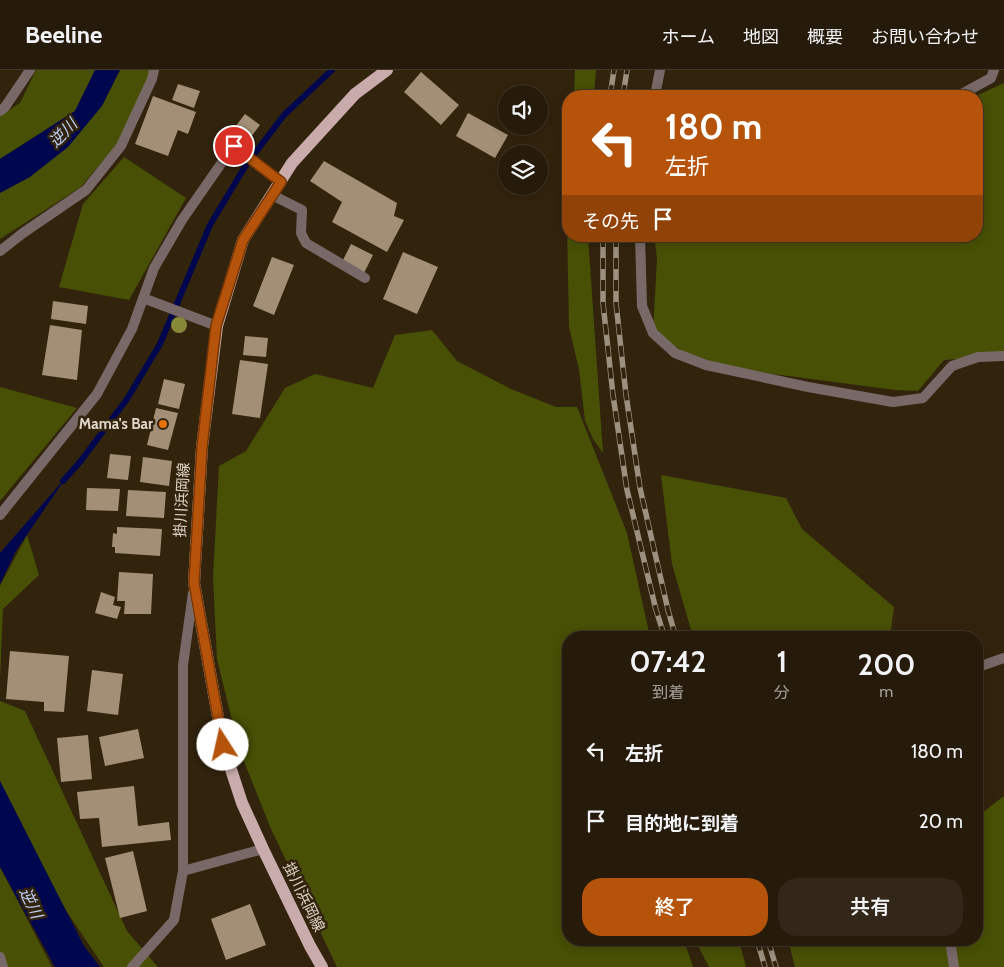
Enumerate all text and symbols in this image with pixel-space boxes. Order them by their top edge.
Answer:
text: Beeline [25,20,102,49]
text: ホーム [662,26,715,48]
text: 地図 [743,26,779,48]
text: 概要 [807,26,843,48]
text: お問い合わせ [871,26,979,48]
map controls [498,85,548,195]
button: sound [498,85,548,135]
text: 180 m [665,105,762,148]
icon: left [582,110,647,175]
water label: 逆川 [45,113,82,151]
pin [213,125,255,167]
icon: arrive [220,132,248,160]
button: layers [498,145,548,195]
text: 左折 [665,153,709,180]
icon: arrive [649,205,677,233]
text: その先 [582,210,639,233]
place label: Mama's Bar [79,415,153,433]
marker: Mama's Bar [157,418,169,430]
street label: 掛川浜岡線 [171,462,193,538]
text: 07:42 [630,643,706,680]
text: 1 [777,643,787,680]
text: 200 [857,646,915,683]
text: m [879,682,893,701]
text: 到着 [652,683,684,702]
text: 分 [774,683,790,702]
position arrow [196,718,248,770]
icon: left [582,737,610,765]
text: 180 m [911,740,963,763]
text: 左折 [625,742,663,765]
icon: arrive [582,807,610,835]
text: 20 m [919,810,963,833]
text: 目的地に到着 [625,812,739,835]
street label: 掛川浜岡線 [279,859,329,935]
button: 終了 [582,878,768,936]
button: 共有 [778,878,963,936]
water label: 逆川 [16,884,47,923]

